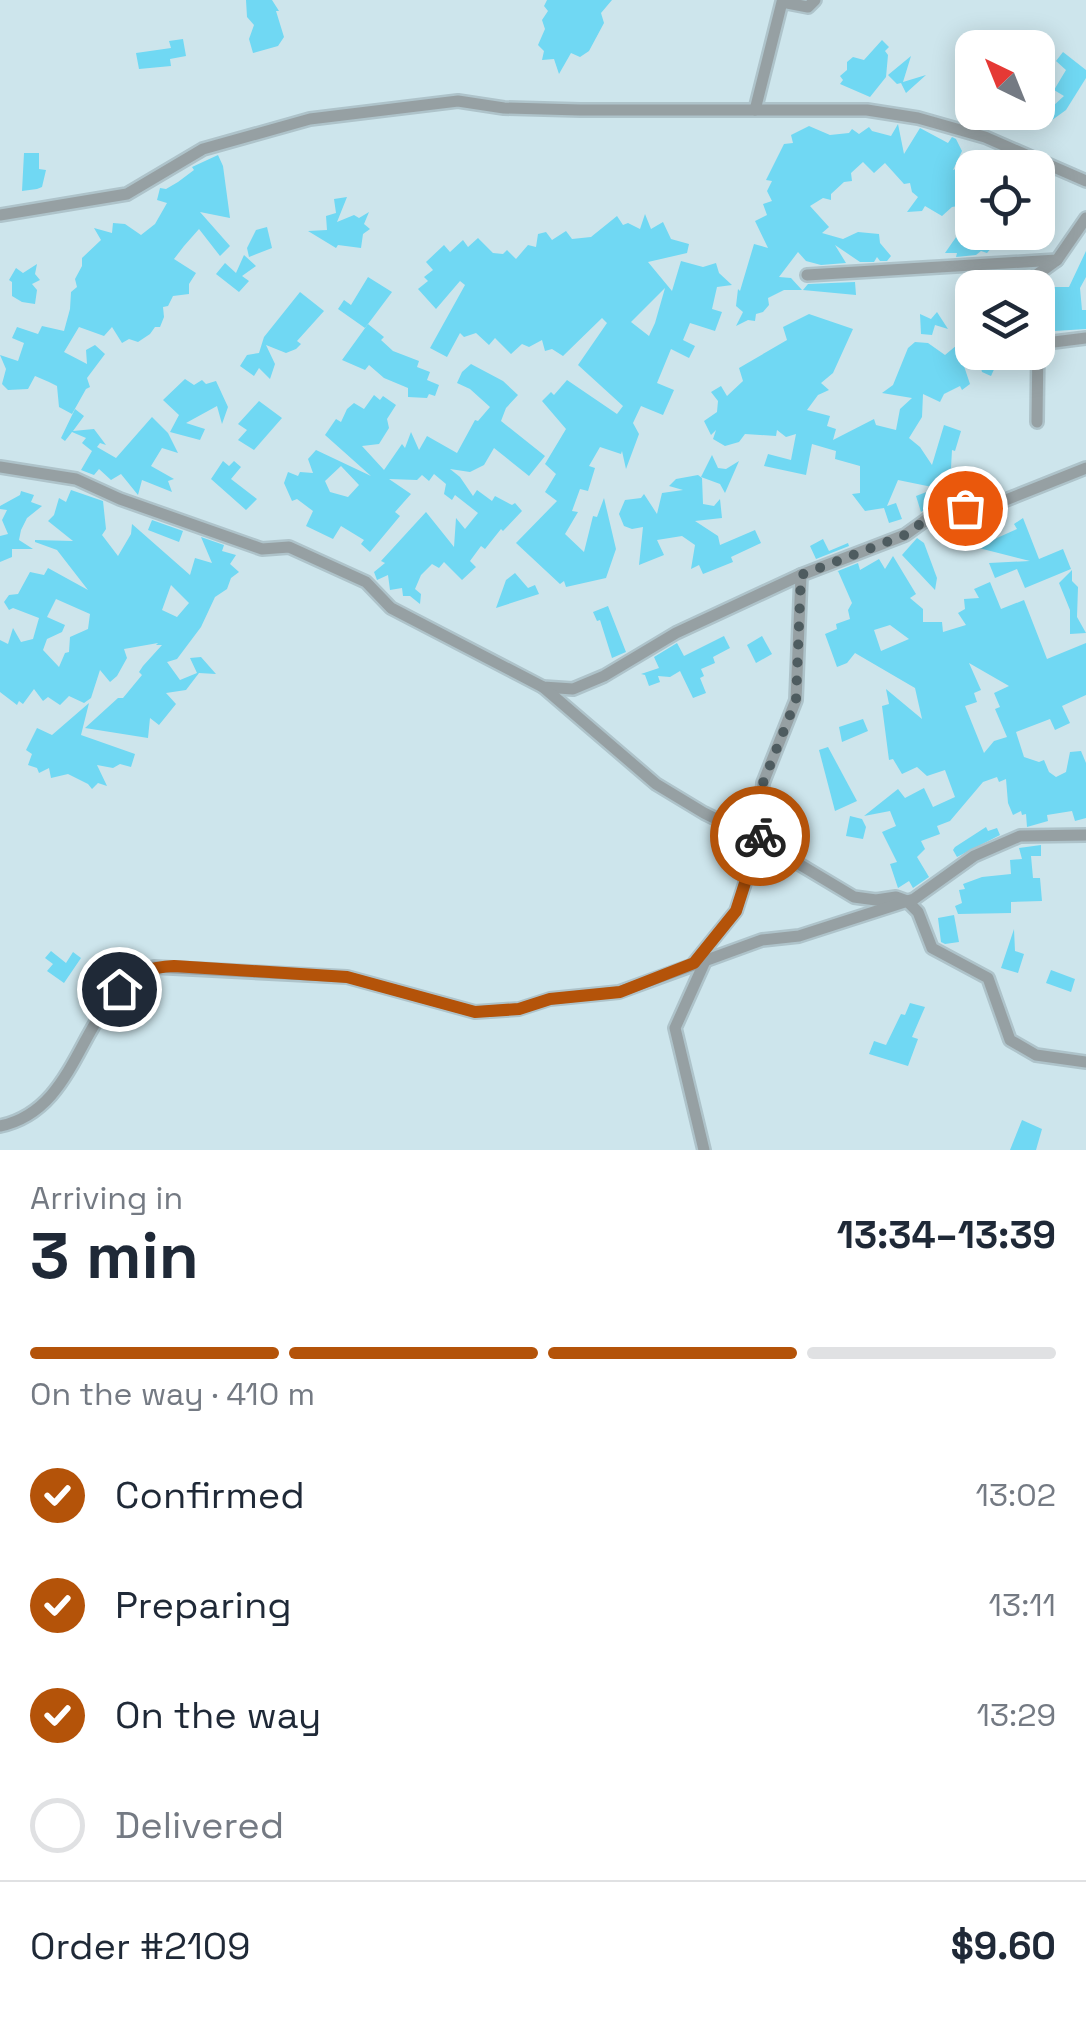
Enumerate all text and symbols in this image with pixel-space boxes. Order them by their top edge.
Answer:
north arrow [955,30,1055,130]
map controls [955,30,1055,370]
button: locate [955,150,1055,250]
button: layers [955,270,1055,370]
pin [923,466,1008,551]
icon: bag [938,481,993,536]
courier [710,786,810,886]
icon: bike [733,809,788,864]
pin [77,947,162,1032]
icon: home [92,962,147,1017]
text: Arriving in [30,1178,183,1218]
text: 13:34–13:39 [837,1211,1056,1259]
text: 3 min [30,1214,199,1297]
text: On the way · 410 m [30,1374,315,1414]
icon: check [30,1468,85,1523]
text: Confirmed [115,1471,305,1519]
text: 13:02 [975,1475,1056,1515]
icon: check [30,1578,85,1633]
text: Preparing [115,1581,292,1629]
text: 13:11 [988,1585,1056,1625]
icon: check [30,1688,85,1743]
text: On the way [115,1691,321,1739]
text: 13:29 [976,1695,1056,1735]
text: Delivered [115,1801,284,1849]
text: Order #2109 [30,1922,250,1970]
text: $9.60 [951,1922,1056,1970]

